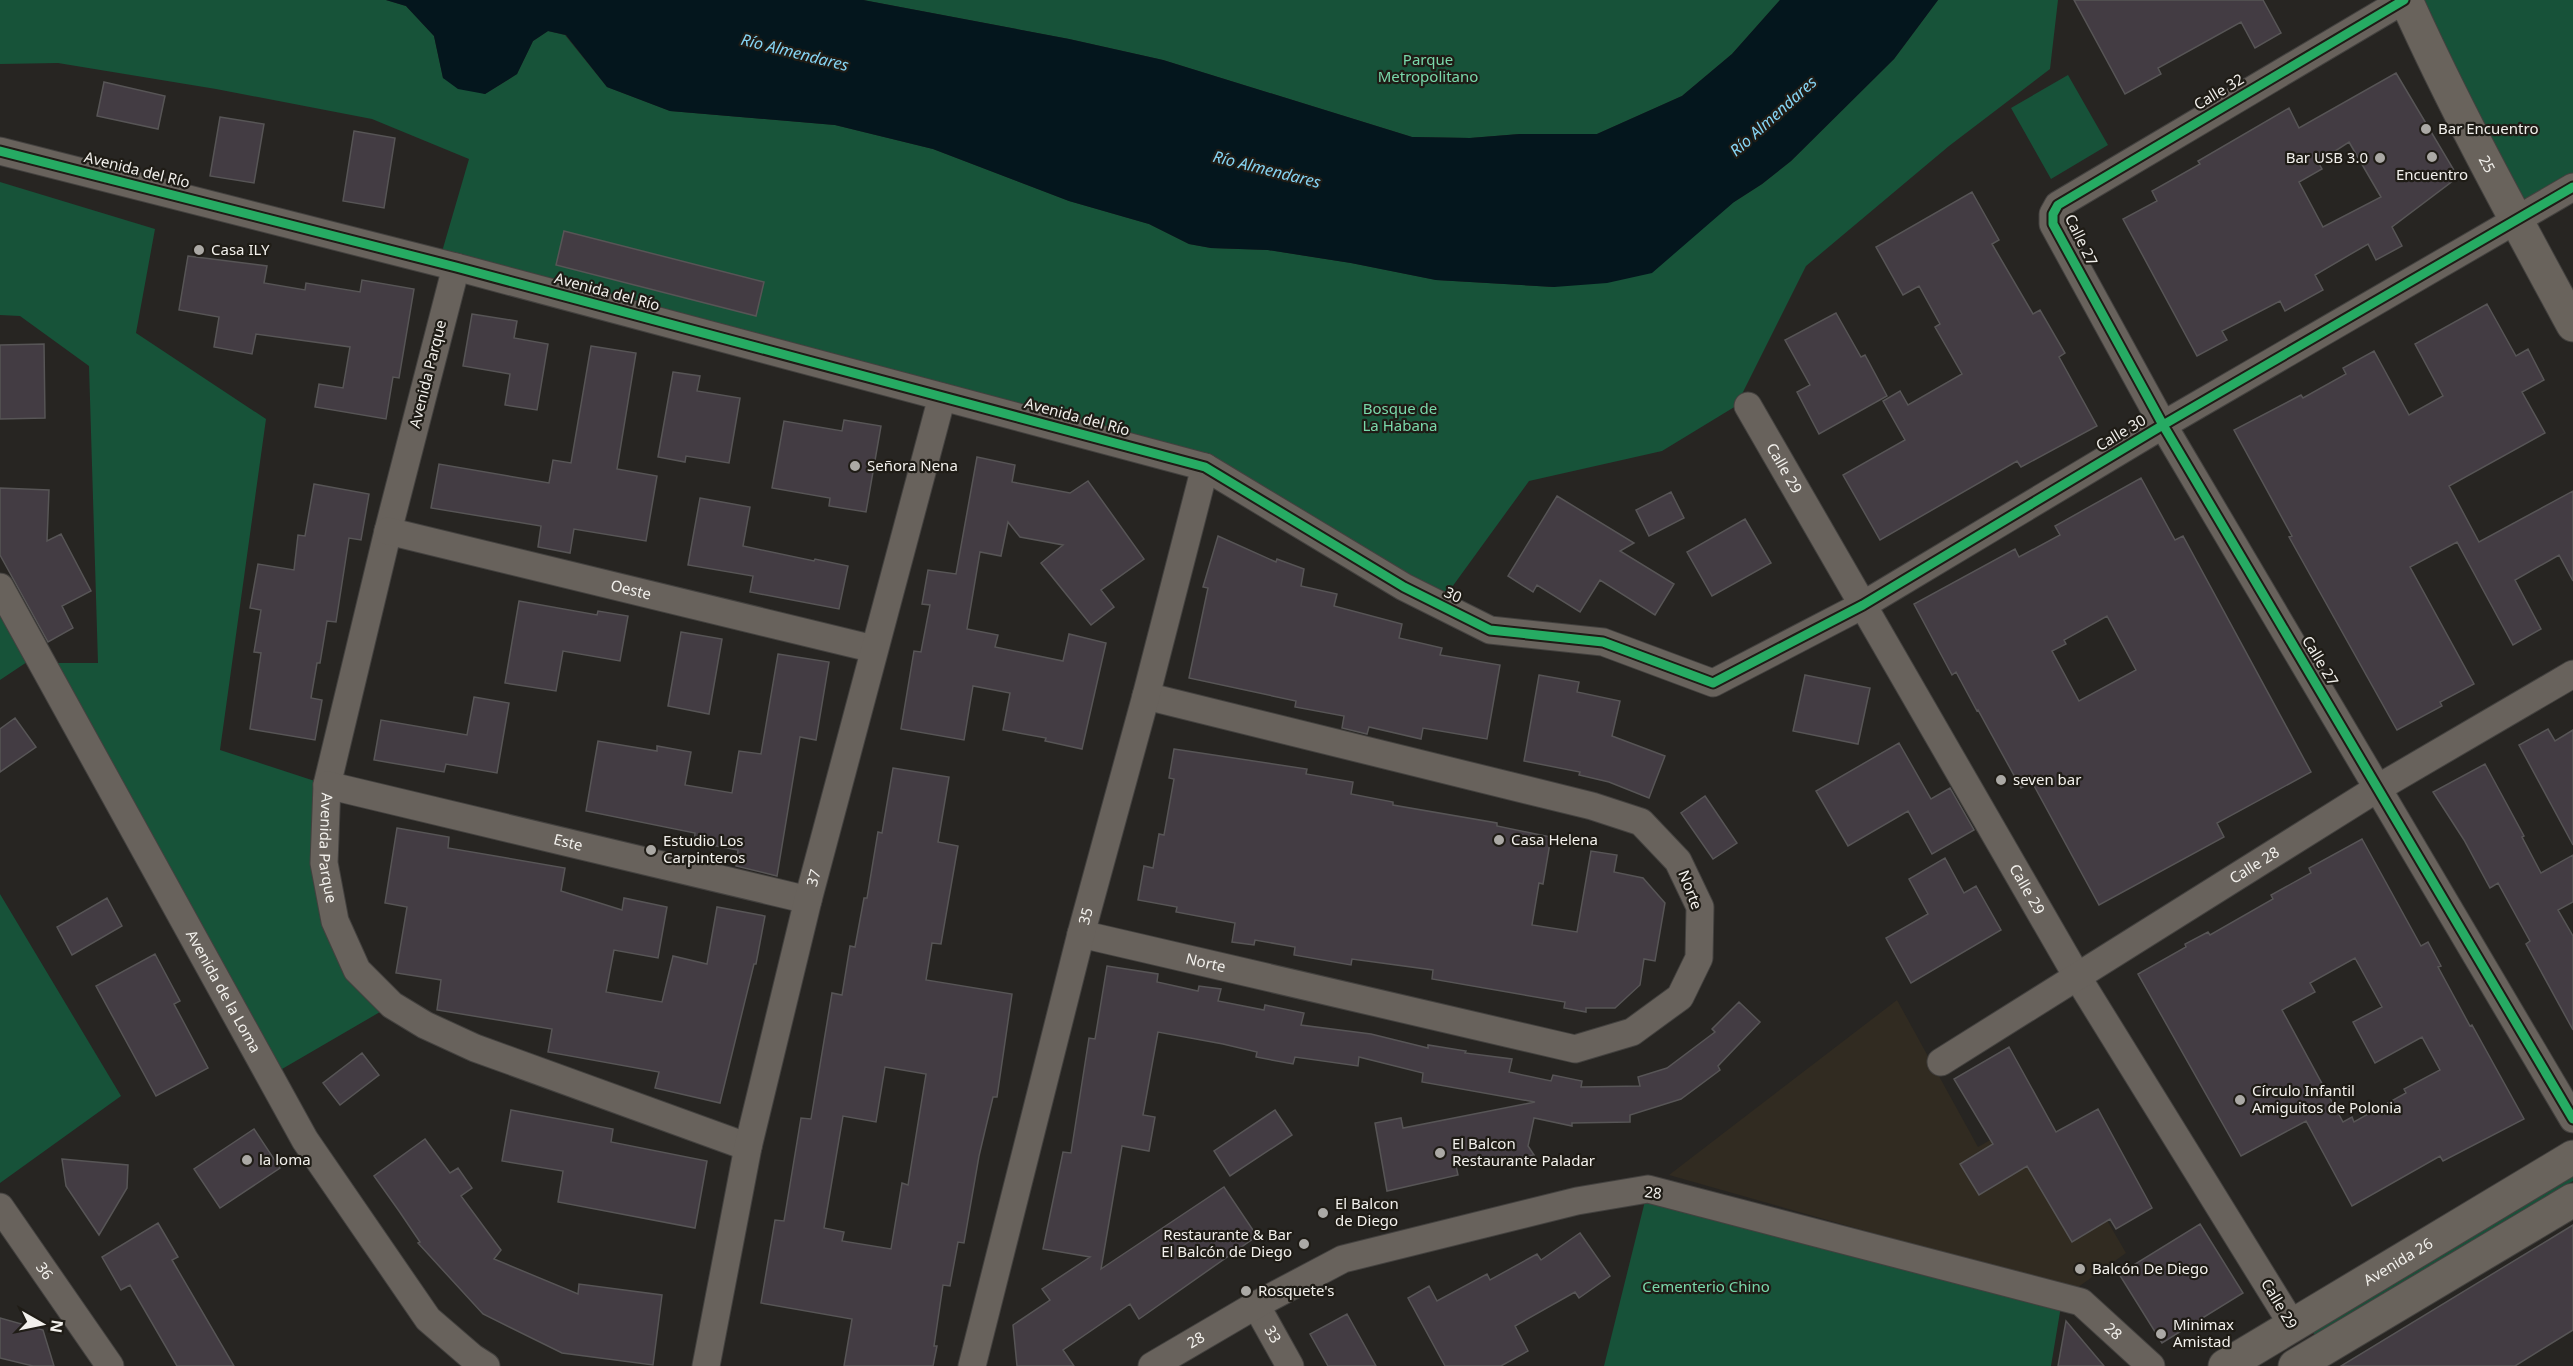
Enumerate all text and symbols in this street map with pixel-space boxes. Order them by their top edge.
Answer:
water label: Río Almendares [739,28,851,76]
park label: Parque Metropolitano [1378,49,1478,86]
street label: Calle 32 [2190,68,2247,114]
water label: Río Almendares [1725,71,1821,161]
place label: Bar Encuentro [2438,118,2538,138]
marker: Bar Encuentro [2419,122,2433,136]
water label: Río Almendares [1211,145,1323,193]
street label: Avenida del Río [82,146,192,192]
place label: Bar USB 3.0 [2286,147,2368,167]
marker: Encuentro [2425,150,2439,164]
marker: Bar USB 3.0 [2373,151,2387,165]
street label: 25 [2475,152,2500,176]
place label: Encuentro [2396,164,2468,184]
street label: Calle 27 [2061,210,2103,269]
place label: Casa ILY [211,239,270,259]
marker: Casa ILY [192,243,206,257]
street label: Avenida del Río [552,267,662,315]
street label: Avenida Parque [404,318,450,430]
street label: Avenida del Río [1022,392,1132,440]
park label: Bosque de La Habana [1362,398,1438,435]
street label: Calle 30 [2092,409,2149,455]
street label: Calle 29 [1762,439,1807,497]
place label: Señora Nena [867,455,958,475]
marker: Señora Nena [848,459,862,473]
street label: Oeste [609,574,654,604]
street label: 30 [1441,581,1466,607]
street label: Calle 27 [2298,632,2344,689]
place label: seven bar [2013,769,2081,789]
marker: seven bar [1994,773,2008,787]
street label: Avenida Parque [315,792,342,904]
street label: Este [552,829,585,855]
place label: Casa Helena [1511,829,1598,849]
place label: Estudio Los Carpinteros [663,830,746,867]
marker: Casa Helena [1492,833,1506,847]
street label: Calle 28 [2225,841,2283,888]
marker: Estudio Los Carpinteros [644,843,658,857]
street label: Calle 29 [2005,860,2050,918]
street label: 37 [801,867,825,889]
street label: Norte [1674,867,1708,912]
street label: 35 [1073,905,1097,927]
street label: Avenida de la Loma [182,926,266,1056]
street label: Norte [1184,948,1228,976]
place label: Círculo Infantil Amiguitos de Polonia [2252,1080,2402,1117]
marker: Círculo Infantil Amiguitos de Polonia [2233,1093,2247,1107]
place label: El Balcon Restaurante Paladar [1452,1133,1595,1170]
marker: El Balcon Restaurante Paladar [1433,1146,1447,1160]
place label: la loma [259,1149,311,1169]
marker: la loma [240,1153,254,1167]
street label: 28 [1643,1181,1663,1203]
place label: El Balcon de Diego [1335,1193,1399,1230]
marker: El Balcon de Diego [1316,1206,1330,1220]
place label: Restaurante & Bar El Balcón de Diego [1161,1224,1292,1261]
street label: Avenida 26 [2359,1233,2436,1290]
marker: Restaurante & Bar El Balcón de Diego [1297,1237,1311,1251]
street label: 36 [32,1258,58,1283]
place label: Balcón De Diego [2092,1258,2208,1278]
marker: Balcón De Diego [2073,1262,2087,1276]
street label: Calle 29 [2257,1275,2303,1332]
park label: Cementerio Chino [1642,1276,1770,1296]
place label: Rosquete's [1258,1280,1334,1300]
marker: Rosquete's [1239,1284,1253,1298]
north arrow [12,1294,72,1354]
place label: Minimax Amistad [2173,1314,2234,1351]
street label: 28 [2101,1317,2127,1344]
text: N [45,1318,69,1334]
street label: 33 [1261,1322,1286,1347]
street label: 28 [1183,1326,1208,1352]
marker: Minimax Amistad [2154,1327,2168,1341]

